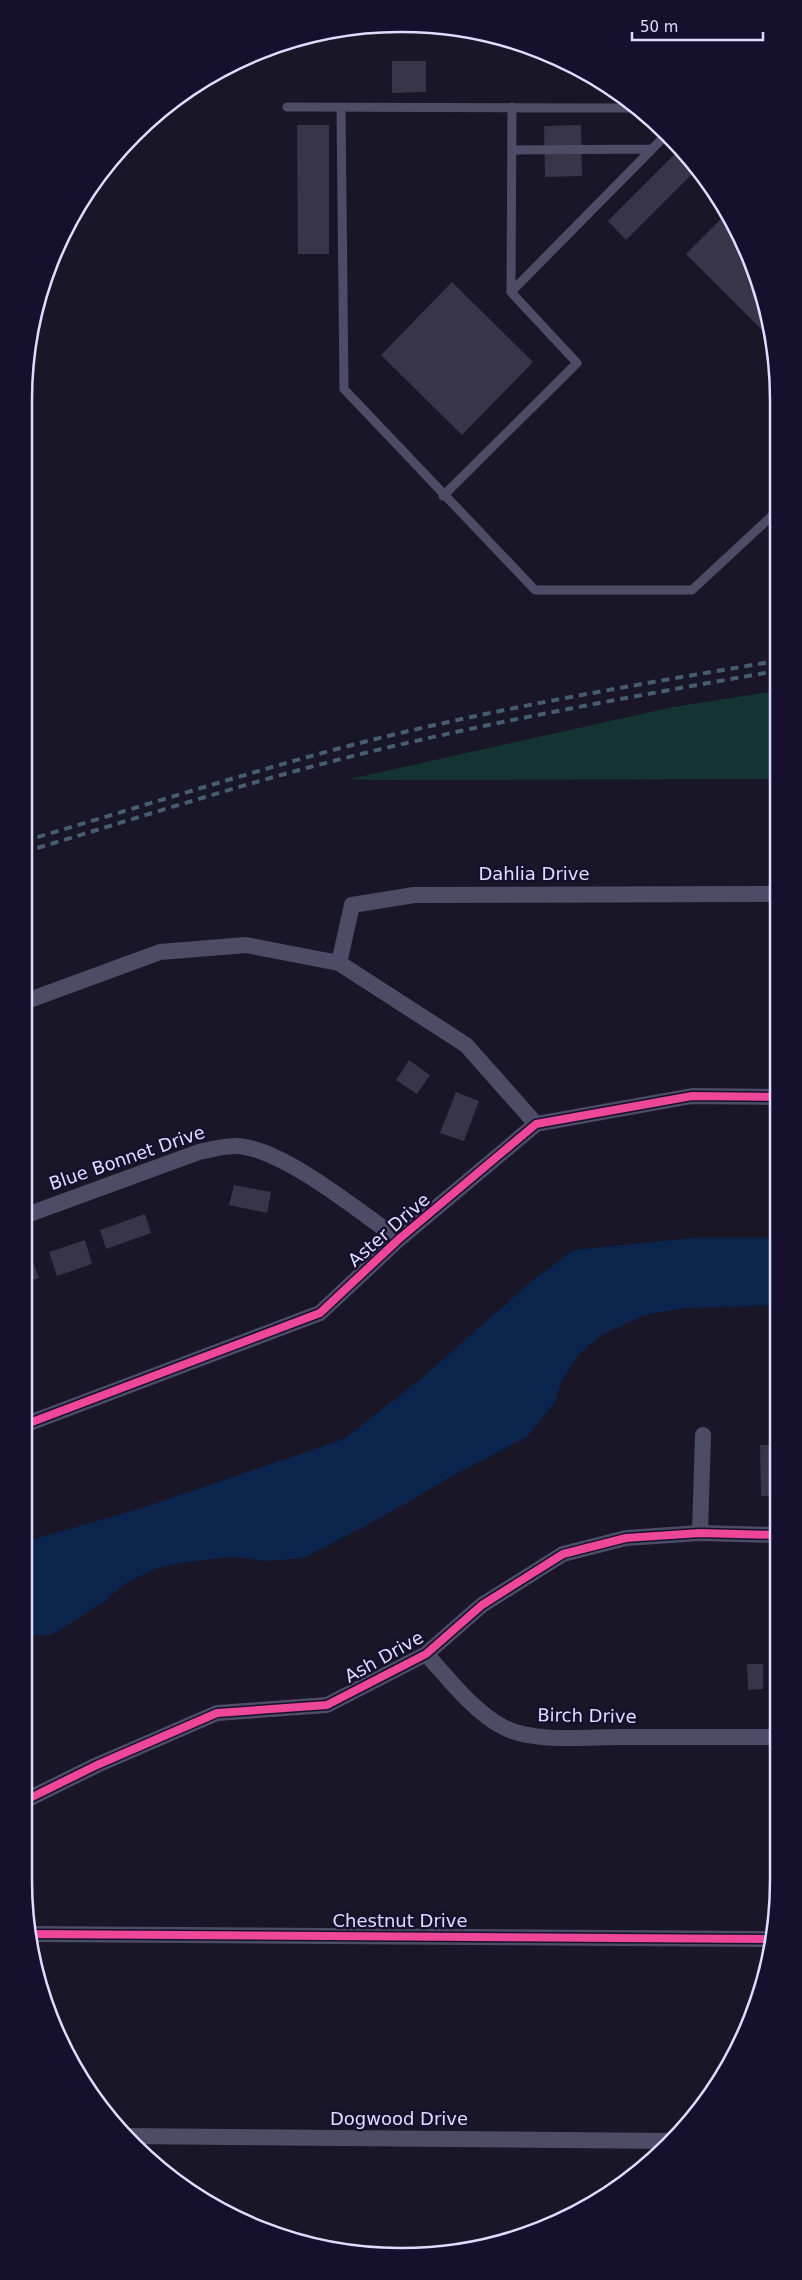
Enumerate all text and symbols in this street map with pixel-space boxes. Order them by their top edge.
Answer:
scale bar [632,10,763,42]
text: 50 m [640,18,678,36]
street label: Dahlia Drive [478,863,590,884]
street label: Blue Bonnet Drive [46,1121,208,1194]
street label: Aster Drive [344,1189,434,1271]
street label: Ash Drive [341,1626,427,1687]
street label: Birch Drive [537,1704,637,1727]
street label: Chestnut Drive [332,1910,468,1931]
street label: Dogwood Drive [330,2108,468,2129]

